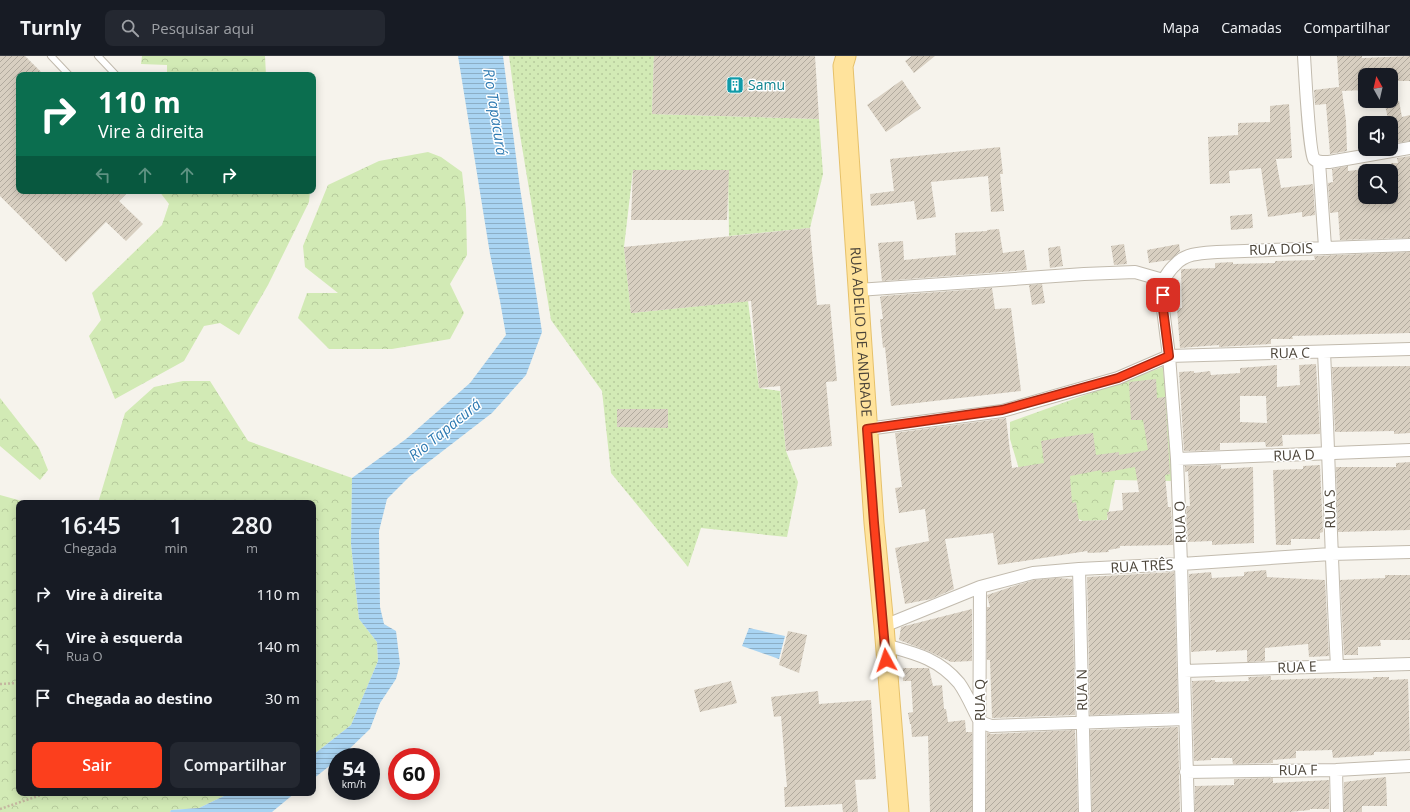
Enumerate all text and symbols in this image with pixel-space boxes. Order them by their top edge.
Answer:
search box [105,10,385,46]
text: Turnly [20,15,81,41]
icon: search [119,17,141,39]
text: Pesquisar aqui [151,18,254,38]
text: Mapa [1163,18,1199,37]
text: Camadas [1221,18,1282,37]
text: Compartilhar [1304,18,1390,37]
water label: Rio Tapacurá [479,67,513,157]
north arrow [1358,68,1398,108]
map controls [1358,68,1398,204]
building icon: Samu [725,75,745,95]
place label: Samu [748,75,785,94]
text: 110 m [98,83,181,121]
icon: right [32,88,84,140]
button: sound [1358,116,1398,156]
text: Vire à direita [98,119,204,143]
icon: left [92,164,114,186]
icon: ahead [134,164,156,186]
icon: ahead [176,164,198,186]
icon: right [218,164,240,186]
button: search [1358,164,1398,204]
street label: RUA DOIS [1249,238,1313,259]
street label: RUA ADELIO DE ANDRADE [846,246,877,418]
pin [1146,278,1180,312]
icon: arrive [1152,284,1174,306]
street label: RUA C [1270,343,1310,362]
water label: Rio Tapacurá [404,394,485,465]
street label: RUA D [1273,444,1315,465]
street label: RUA S [1320,489,1339,529]
street label: RUA O [1169,500,1190,543]
text: 16:45 [60,508,121,541]
text: 1 [169,508,183,541]
text: 280 [231,508,272,541]
text: Chegada [64,539,117,557]
text: min [165,539,188,557]
text: m [246,539,258,557]
street label: RUA TRÊS [1110,554,1174,577]
icon: right [32,583,54,605]
text: Vire à direita [66,584,163,604]
text: 110 m [256,584,300,604]
text: Vire à esquerda [66,627,183,647]
icon: left [32,635,54,657]
text: 140 m [256,636,300,656]
position arrow [865,639,907,681]
text: Rua O [66,647,103,665]
street label: RUA E [1277,656,1317,677]
street label: RUA N [1072,669,1091,711]
street label: RUA Q [970,679,989,721]
icon: arrive [32,687,54,709]
text: Chegada ao destino [66,688,213,708]
text: 30 m [265,688,300,708]
button: Sair [32,742,162,788]
button: Compartilhar [170,742,300,788]
speed limit sign: 60 [388,748,440,800]
text: 54 [343,755,365,782]
street label: RUA F [1279,760,1317,779]
text: km/h [342,777,366,791]

